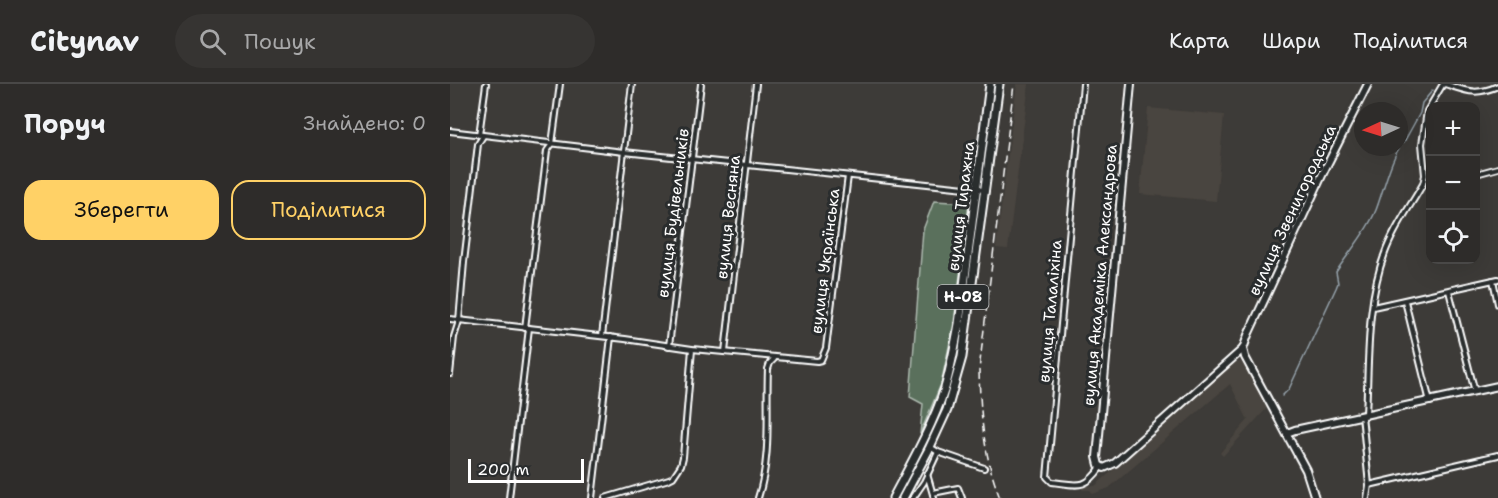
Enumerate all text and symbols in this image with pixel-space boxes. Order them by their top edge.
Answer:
search box [175,14,595,68]
text: Citynav [30,22,139,60]
icon: search [196,25,229,58]
text: Пошук [244,27,316,56]
text: Карта [1169,27,1229,55]
text: Шари [1262,27,1320,55]
text: Поділитися [1353,27,1468,55]
north arrow [1354,102,1408,156]
map controls [1426,102,1480,264]
button: + [1426,102,1480,156]
text: Поруч [24,106,106,141]
text: Знайдено: 0 [303,110,426,136]
street label: вулиця Звенигородська [1243,121,1341,299]
street label: вулиця Будівельників [652,127,694,299]
street label: вулиця Тиражна [943,140,979,272]
street label: вулиця Академіка Александрова [1078,143,1122,407]
street label: вулиця Весняна [711,154,745,280]
button: − [1426,156,1480,210]
button: Зберегти [24,180,219,240]
button: Поділитися [231,180,426,240]
street label: вулиця Українська [806,187,844,335]
button: locate [1426,210,1480,264]
street label: вулиця Талаліхіна [1033,239,1067,383]
road number: Н-08 [938,285,988,309]
scale bar [468,456,584,484]
text: 200 m [477,459,529,480]

